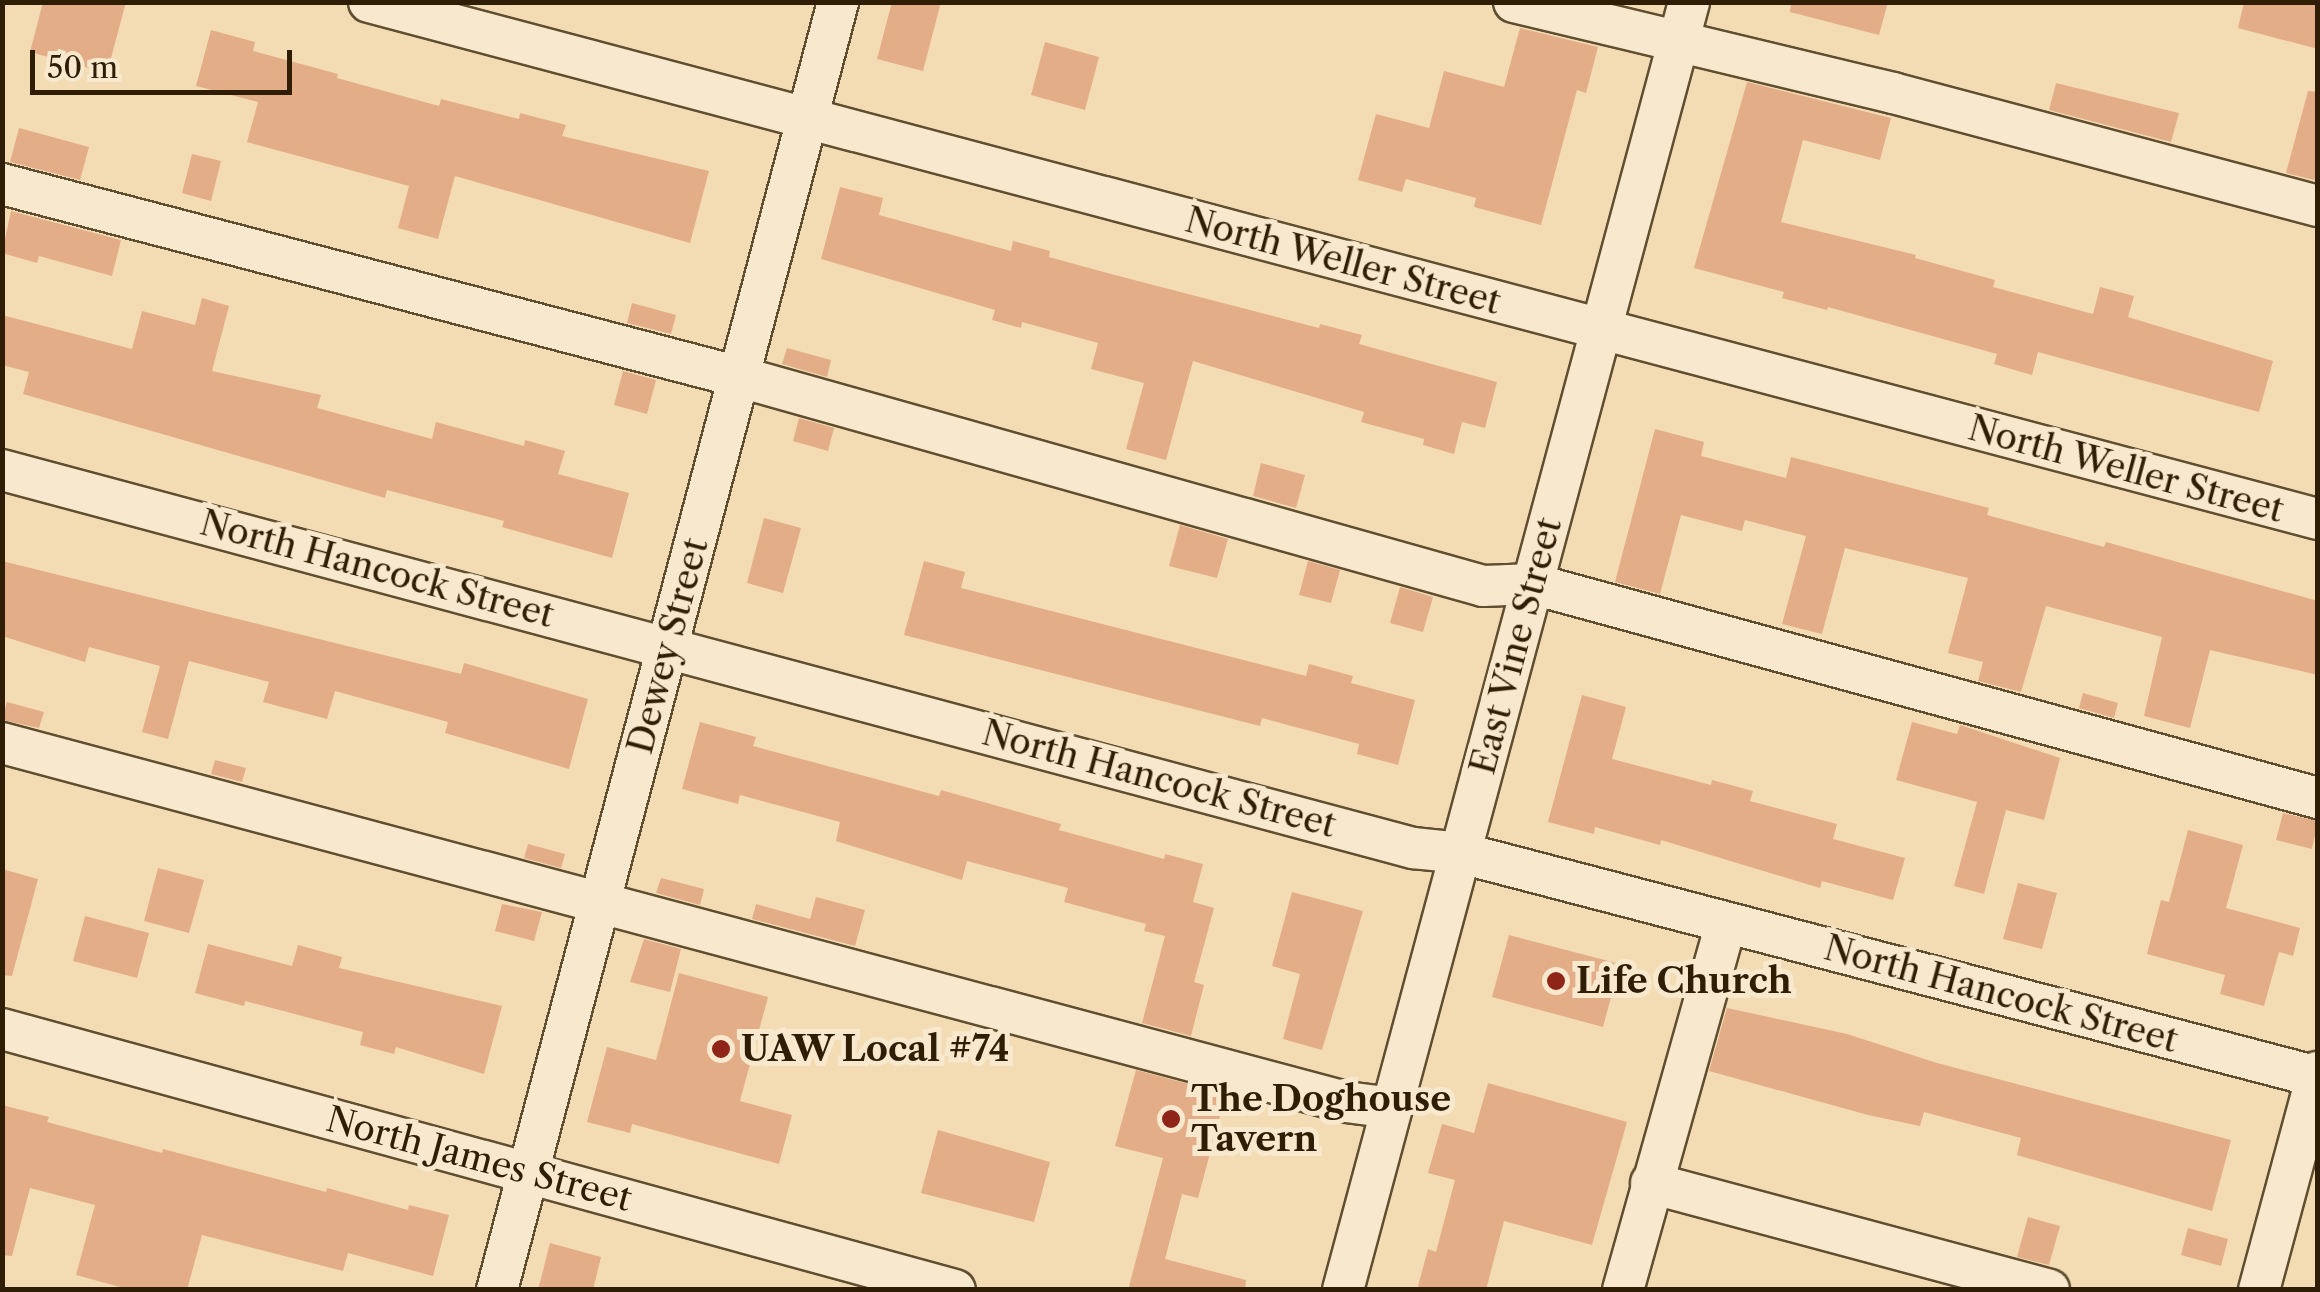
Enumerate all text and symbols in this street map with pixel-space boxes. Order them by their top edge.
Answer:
scale bar [35,30,298,92]
text: 50 m [47,49,118,86]
street label: North Weller Street [1180,198,1506,324]
street label: North Weller Street [1963,406,2289,532]
street label: North Hancock Street [195,501,559,637]
street label: East Vine Street [1461,512,1571,780]
street label: Dewey Street [619,533,717,759]
street label: North Hancock Street [977,711,1341,847]
street label: North Hancock Street [1819,926,2183,1062]
place label: Life Church [1576,960,1792,1002]
marker: Life Church [1545,970,1567,992]
place label: UAW Local #74 [741,1028,1011,1070]
marker: UAW Local #74 [710,1038,732,1060]
place label: The Doghouse Tavern [1191,1078,1451,1160]
street label: North James Street [322,1098,636,1220]
marker: The Doghouse Tavern [1160,1108,1182,1130]

